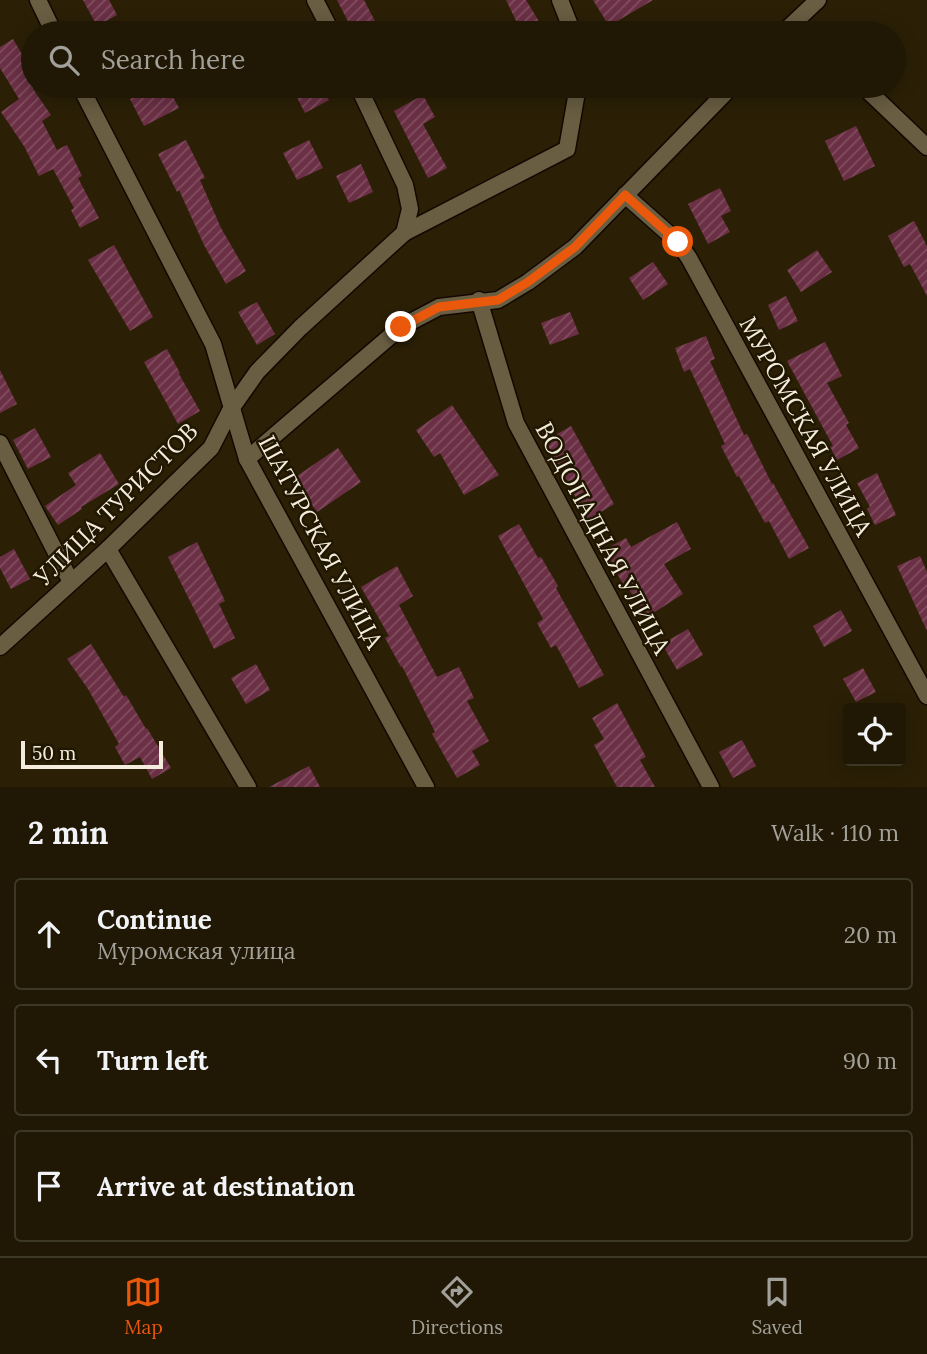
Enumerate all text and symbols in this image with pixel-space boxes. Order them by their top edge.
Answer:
search box [21,21,906,98]
icon: search [45,41,83,79]
text: Search here [101,43,245,76]
route start [662,226,693,257]
route end [385,311,416,342]
street label: МУРОМСКАЯ УЛИЦА [733,311,880,542]
street label: УЛИЦА ТУРИСТОВ [27,416,204,593]
street label: ВОДОПАДНАЯ УЛИЦА [529,416,678,660]
street label: ШАТУРСКАЯ УЛИЦА [252,430,391,655]
map controls [843,703,906,766]
button: locate [843,703,906,766]
scale bar [21,738,163,770]
text: 50 m [32,741,76,765]
text: 2 min [28,814,108,852]
text: Walk · 110 m [771,818,899,847]
text: Continue [97,903,212,936]
icon: ahead [30,915,68,953]
text: 20 m [844,920,897,949]
text: Муромская улица [97,936,296,965]
icon: left [30,1041,68,1079]
text: Turn left [97,1044,208,1077]
text: 90 m [843,1046,897,1075]
icon: arrive [30,1167,68,1205]
text: Arrive at destination [97,1170,355,1203]
tab: Map [124,1273,163,1339]
tab: Directions [411,1273,503,1339]
tab: Saved [751,1273,803,1339]

